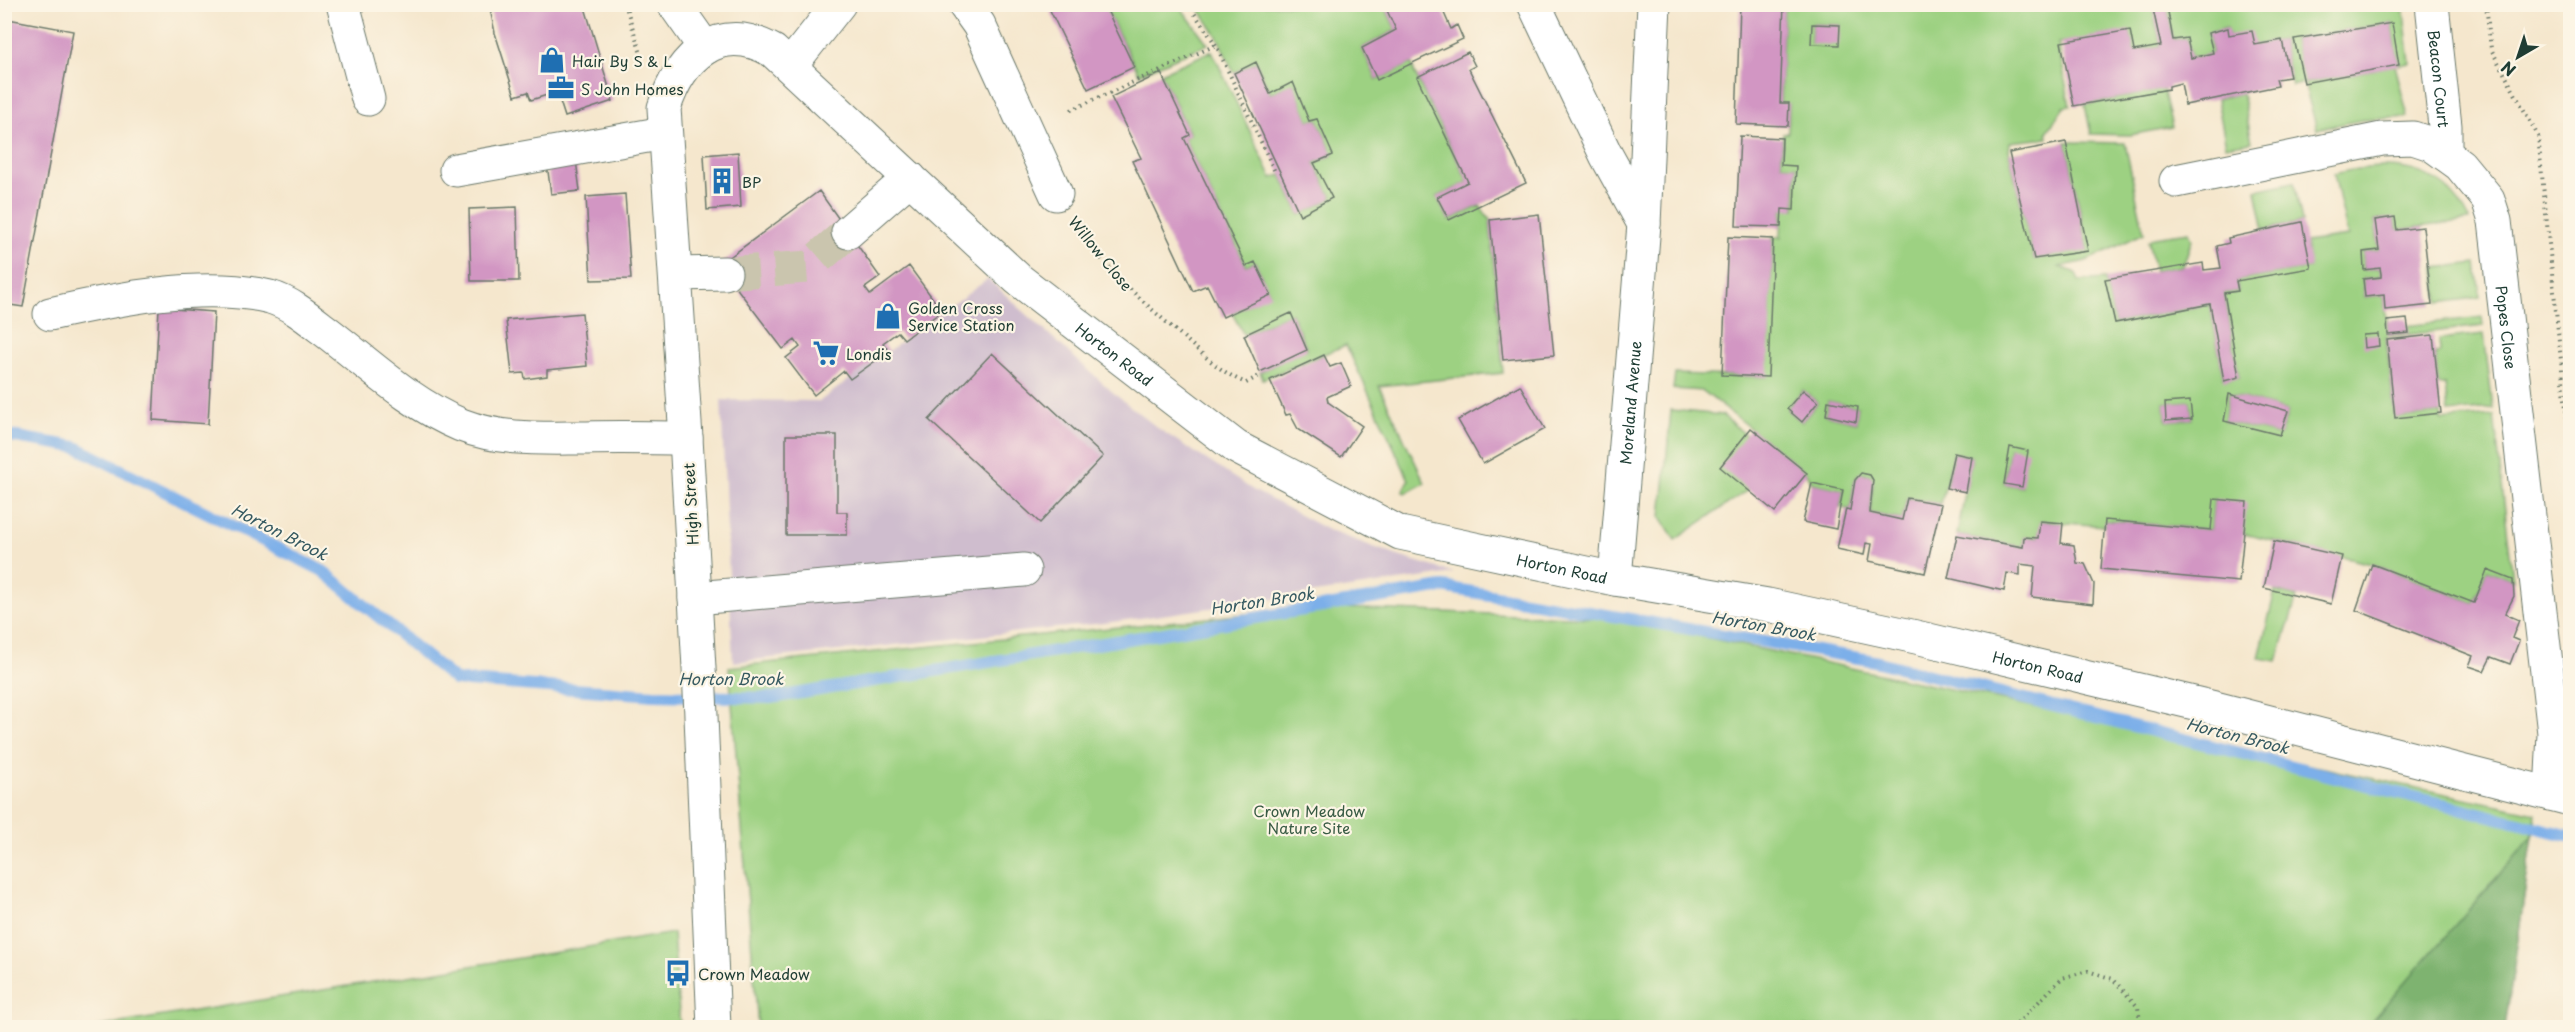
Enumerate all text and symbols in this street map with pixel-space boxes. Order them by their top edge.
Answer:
north arrow [2488,27,2548,87]
street label: Beacon Court [2423,28,2457,129]
shop icon: Hair By S & L [537,45,567,75]
place label: Hair By S & L [572,49,672,72]
text: N [2495,56,2520,83]
office icon: S John Homes [546,73,576,103]
place label: S John Homes [581,77,683,100]
building icon: BP [707,166,737,196]
place label: BP [742,170,761,193]
street label: Willow Close [1064,210,1139,296]
street label: Popes Close [2491,284,2523,370]
place label: Golden Cross Service Station [908,296,1015,336]
shop icon: Golden Cross Service Station [873,301,903,331]
street label: Horton Road [1071,316,1158,391]
supermarket icon: Londis [811,338,841,368]
street label: Moreland Avenue [1613,340,1646,465]
place label: Londis [846,342,892,365]
street label: High Street [676,462,704,546]
water label: Horton Brook [228,496,333,566]
street label: Horton Road [1515,547,1610,589]
water label: Horton Brook [1208,580,1317,620]
water label: Horton Brook [1710,604,1819,646]
street label: Horton Road [1990,644,2086,688]
water label: Horton Brook [679,666,784,690]
water label: Horton Brook [2184,711,2293,760]
park label: Crown Meadow Nature Site [1253,799,1365,839]
bus stop icon: Crown Meadow [663,958,693,988]
place label: Crown Meadow [698,962,810,985]

